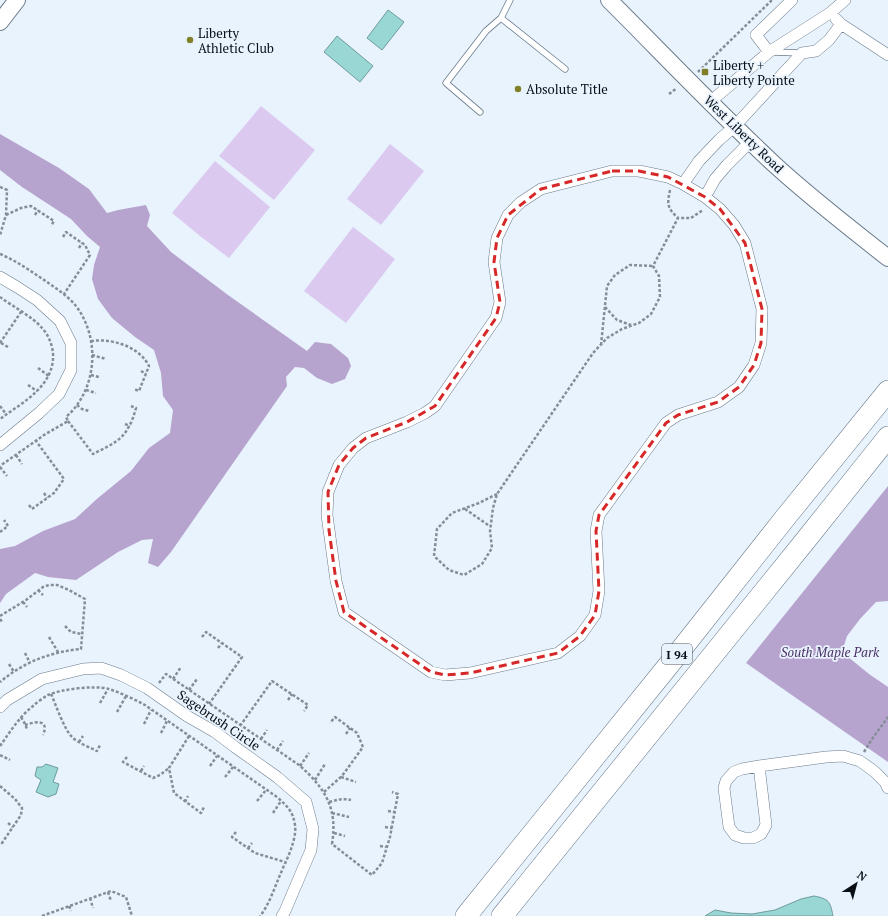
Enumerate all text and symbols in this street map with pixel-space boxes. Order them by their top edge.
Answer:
place label: Liberty Athletic Club [198,24,274,57]
marker: Liberty Athletic Club [185,35,195,45]
place label: Liberty + Liberty Pointe [713,56,795,89]
marker: Liberty + Liberty Pointe [700,67,710,77]
place label: Absolute Title [526,80,608,98]
marker: Absolute Title [513,84,523,94]
street label: West Liberty Road [700,91,788,177]
park label: South Maple Park [781,643,880,661]
road number: I 94 [662,644,692,664]
street label: Sagebrush Circle [174,686,264,754]
north arrow [836,864,876,904]
text: N [854,868,870,884]

